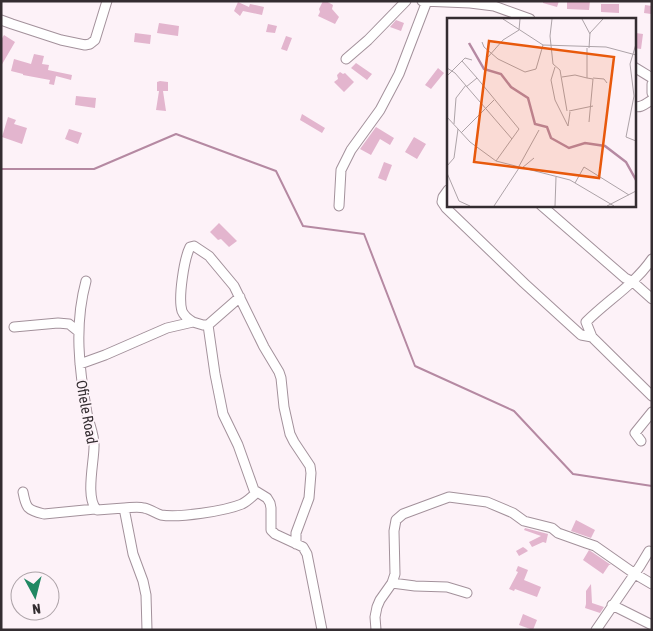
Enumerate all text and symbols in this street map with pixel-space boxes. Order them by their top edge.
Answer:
inset map [447,18,636,206]
street label: Ofiele Road [73,379,101,445]
north arrow [10,571,60,621]
text: N [32,600,42,617]

